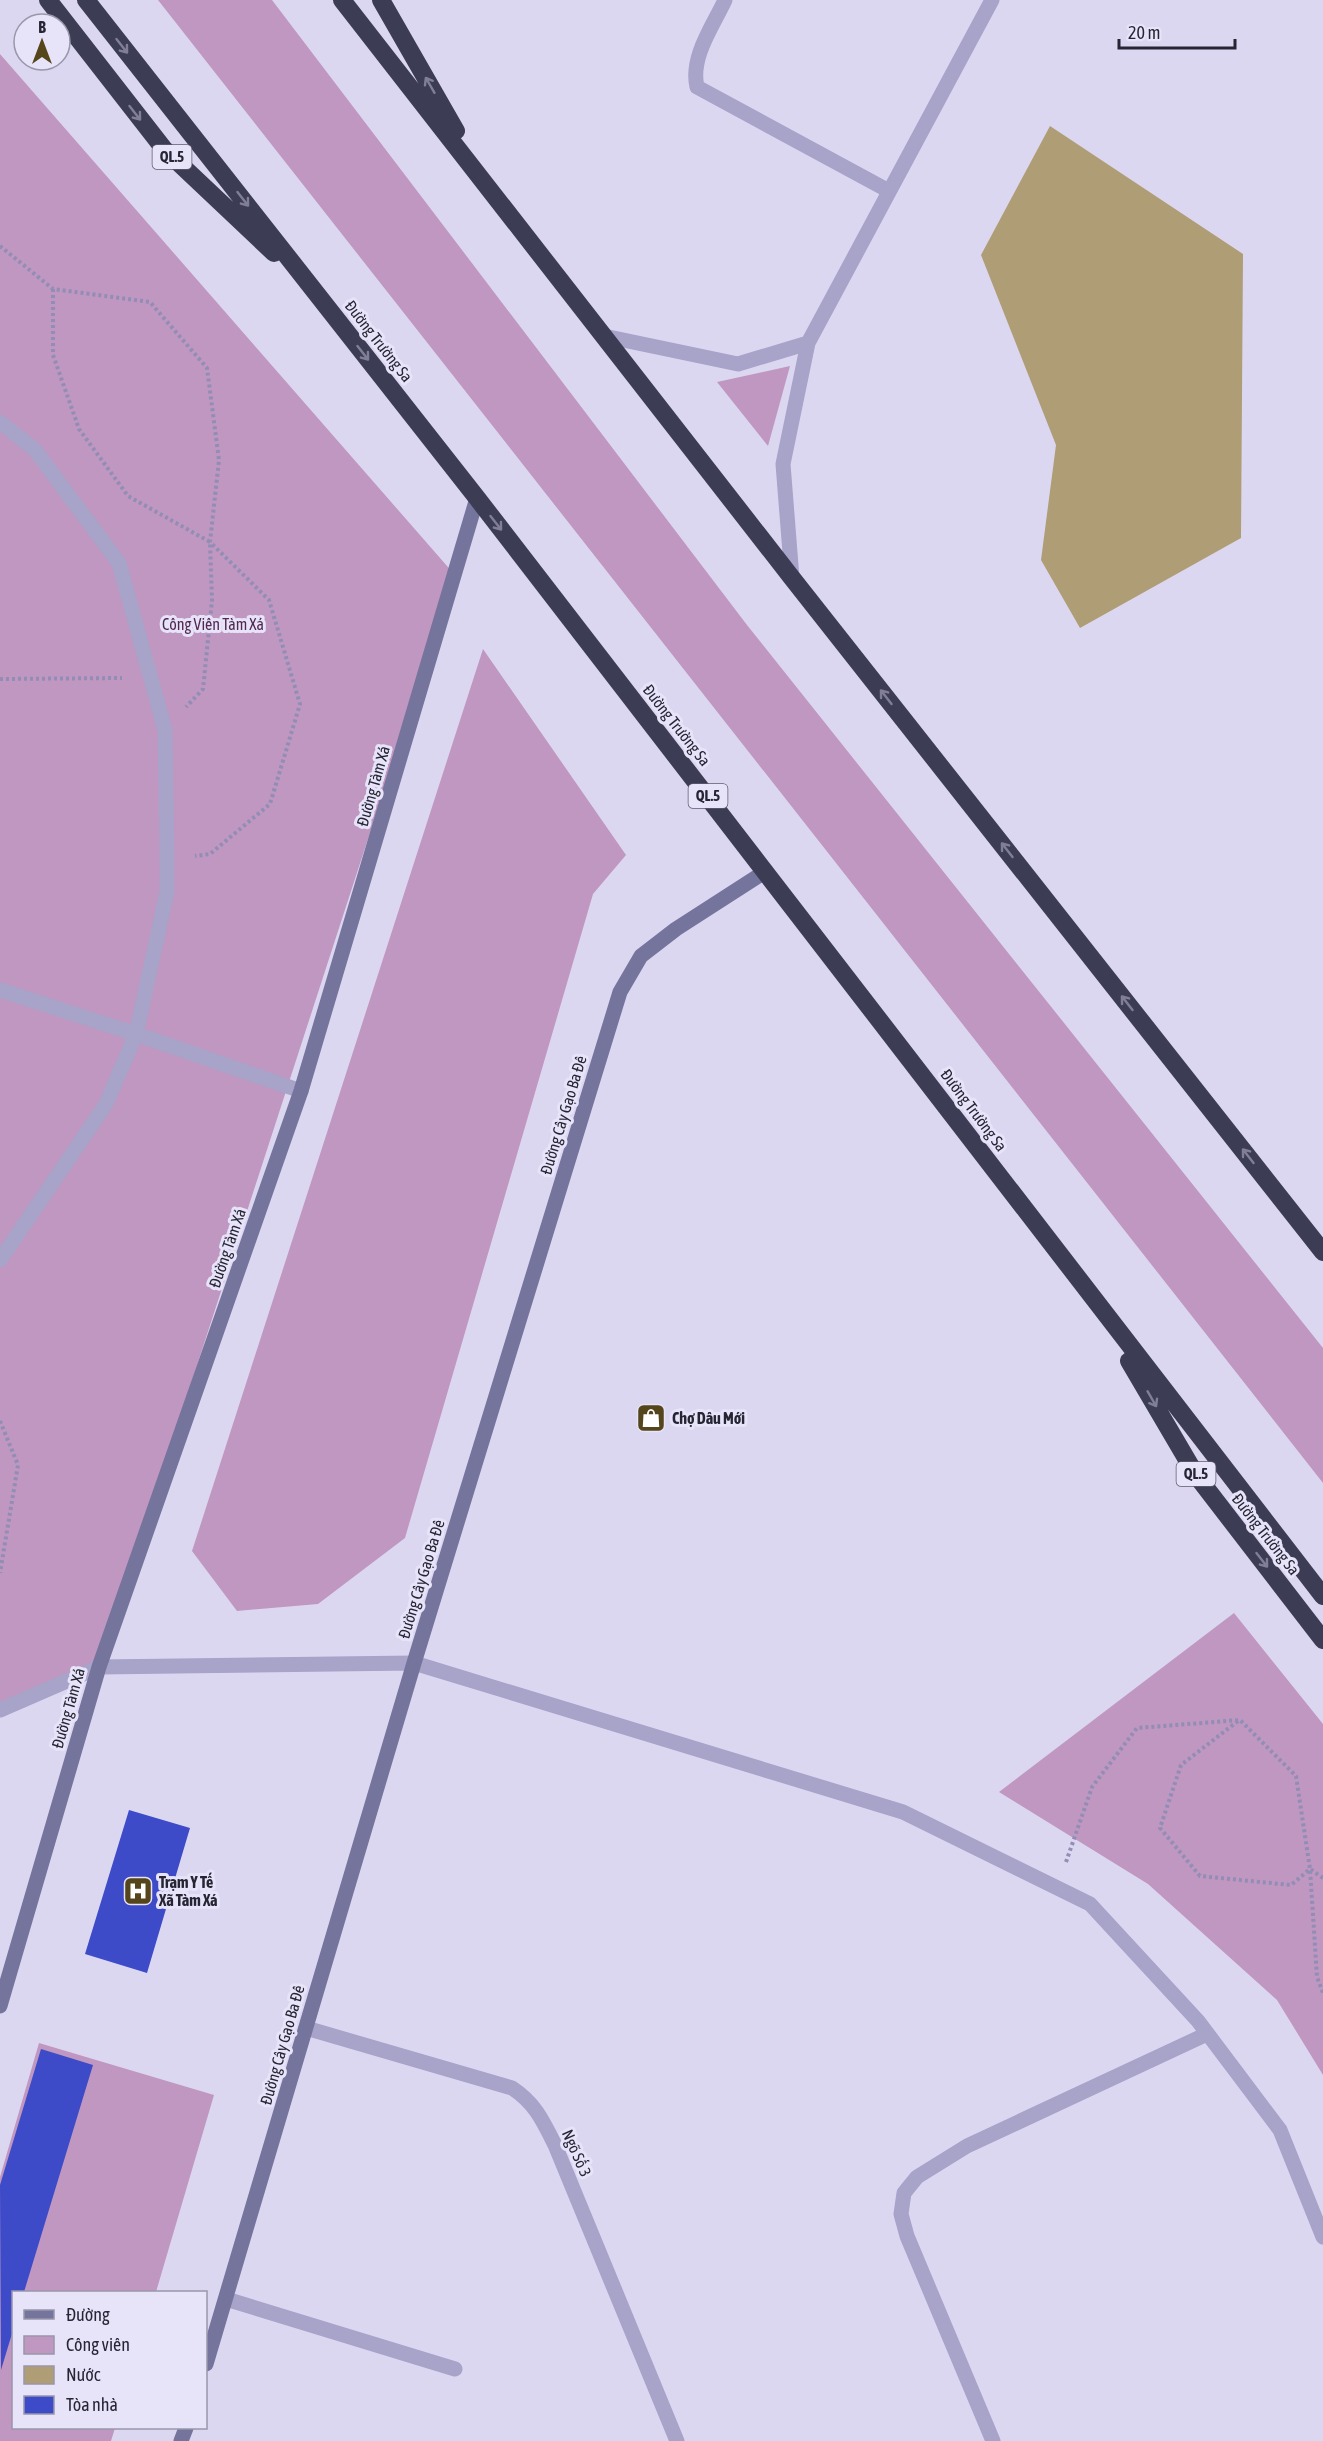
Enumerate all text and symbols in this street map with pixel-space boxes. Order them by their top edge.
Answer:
north arrow [12,12,72,72]
scale bar [1119,12,1234,50]
text: B [38,18,46,36]
text: 20 m [1128,22,1160,43]
one-way arrow [116,38,129,54]
one-way arrow [423,77,435,94]
one-way arrow [129,104,142,120]
road number: QL.5 [152,145,192,169]
one-way arrow [236,191,249,207]
street label: Đường Trường Sa [341,297,416,386]
one-way arrow [357,344,370,360]
one-way arrow [490,515,503,531]
park label: Công Viên Tàm Xá [162,615,264,634]
street label: Đường Trường Sa [639,681,714,770]
one-way arrow [879,689,892,705]
street label: Đường Tàm Xá [353,744,394,829]
road number: QL.5 [688,784,728,808]
one-way arrow [1000,842,1013,858]
one-way arrow [1121,995,1134,1011]
street label: Đường Cây Gạo Ba Đê [536,1053,591,1177]
street label: Đường Trường Sa [937,1065,1011,1155]
one-way arrow [1241,1149,1254,1165]
street label: Đường Tàm Xá [205,1206,250,1290]
one-way arrow [1146,1390,1158,1407]
shop icon: Chợ Dâu Mới [635,1402,667,1434]
place label: Chợ Dâu Mới [672,1409,745,1427]
road number: QL.5 [1176,1462,1216,1486]
street label: Đường Trường Sa [1228,1490,1303,1579]
street label: Đường Cây Gạo Ba Đê [394,1517,449,1641]
one-way arrow [1255,1552,1268,1568]
street label: Đường Tàm Xá [48,1666,89,1751]
place label: Trạm Y Tế Xã Tàm Xá [158,1872,218,1909]
hospital icon: Trạm Y Tế Xã Tàm Xá [122,1875,154,1907]
street label: Đường Cây Gạo Ba Đê [256,1983,309,2107]
street label: Ngõ Số 3 [558,2126,596,2180]
legend [12,2291,207,2429]
text: Đường [66,2304,110,2325]
text: Công viên [66,2334,130,2355]
text: Nước [66,2364,101,2385]
text: Tòa nhà [66,2394,118,2415]

